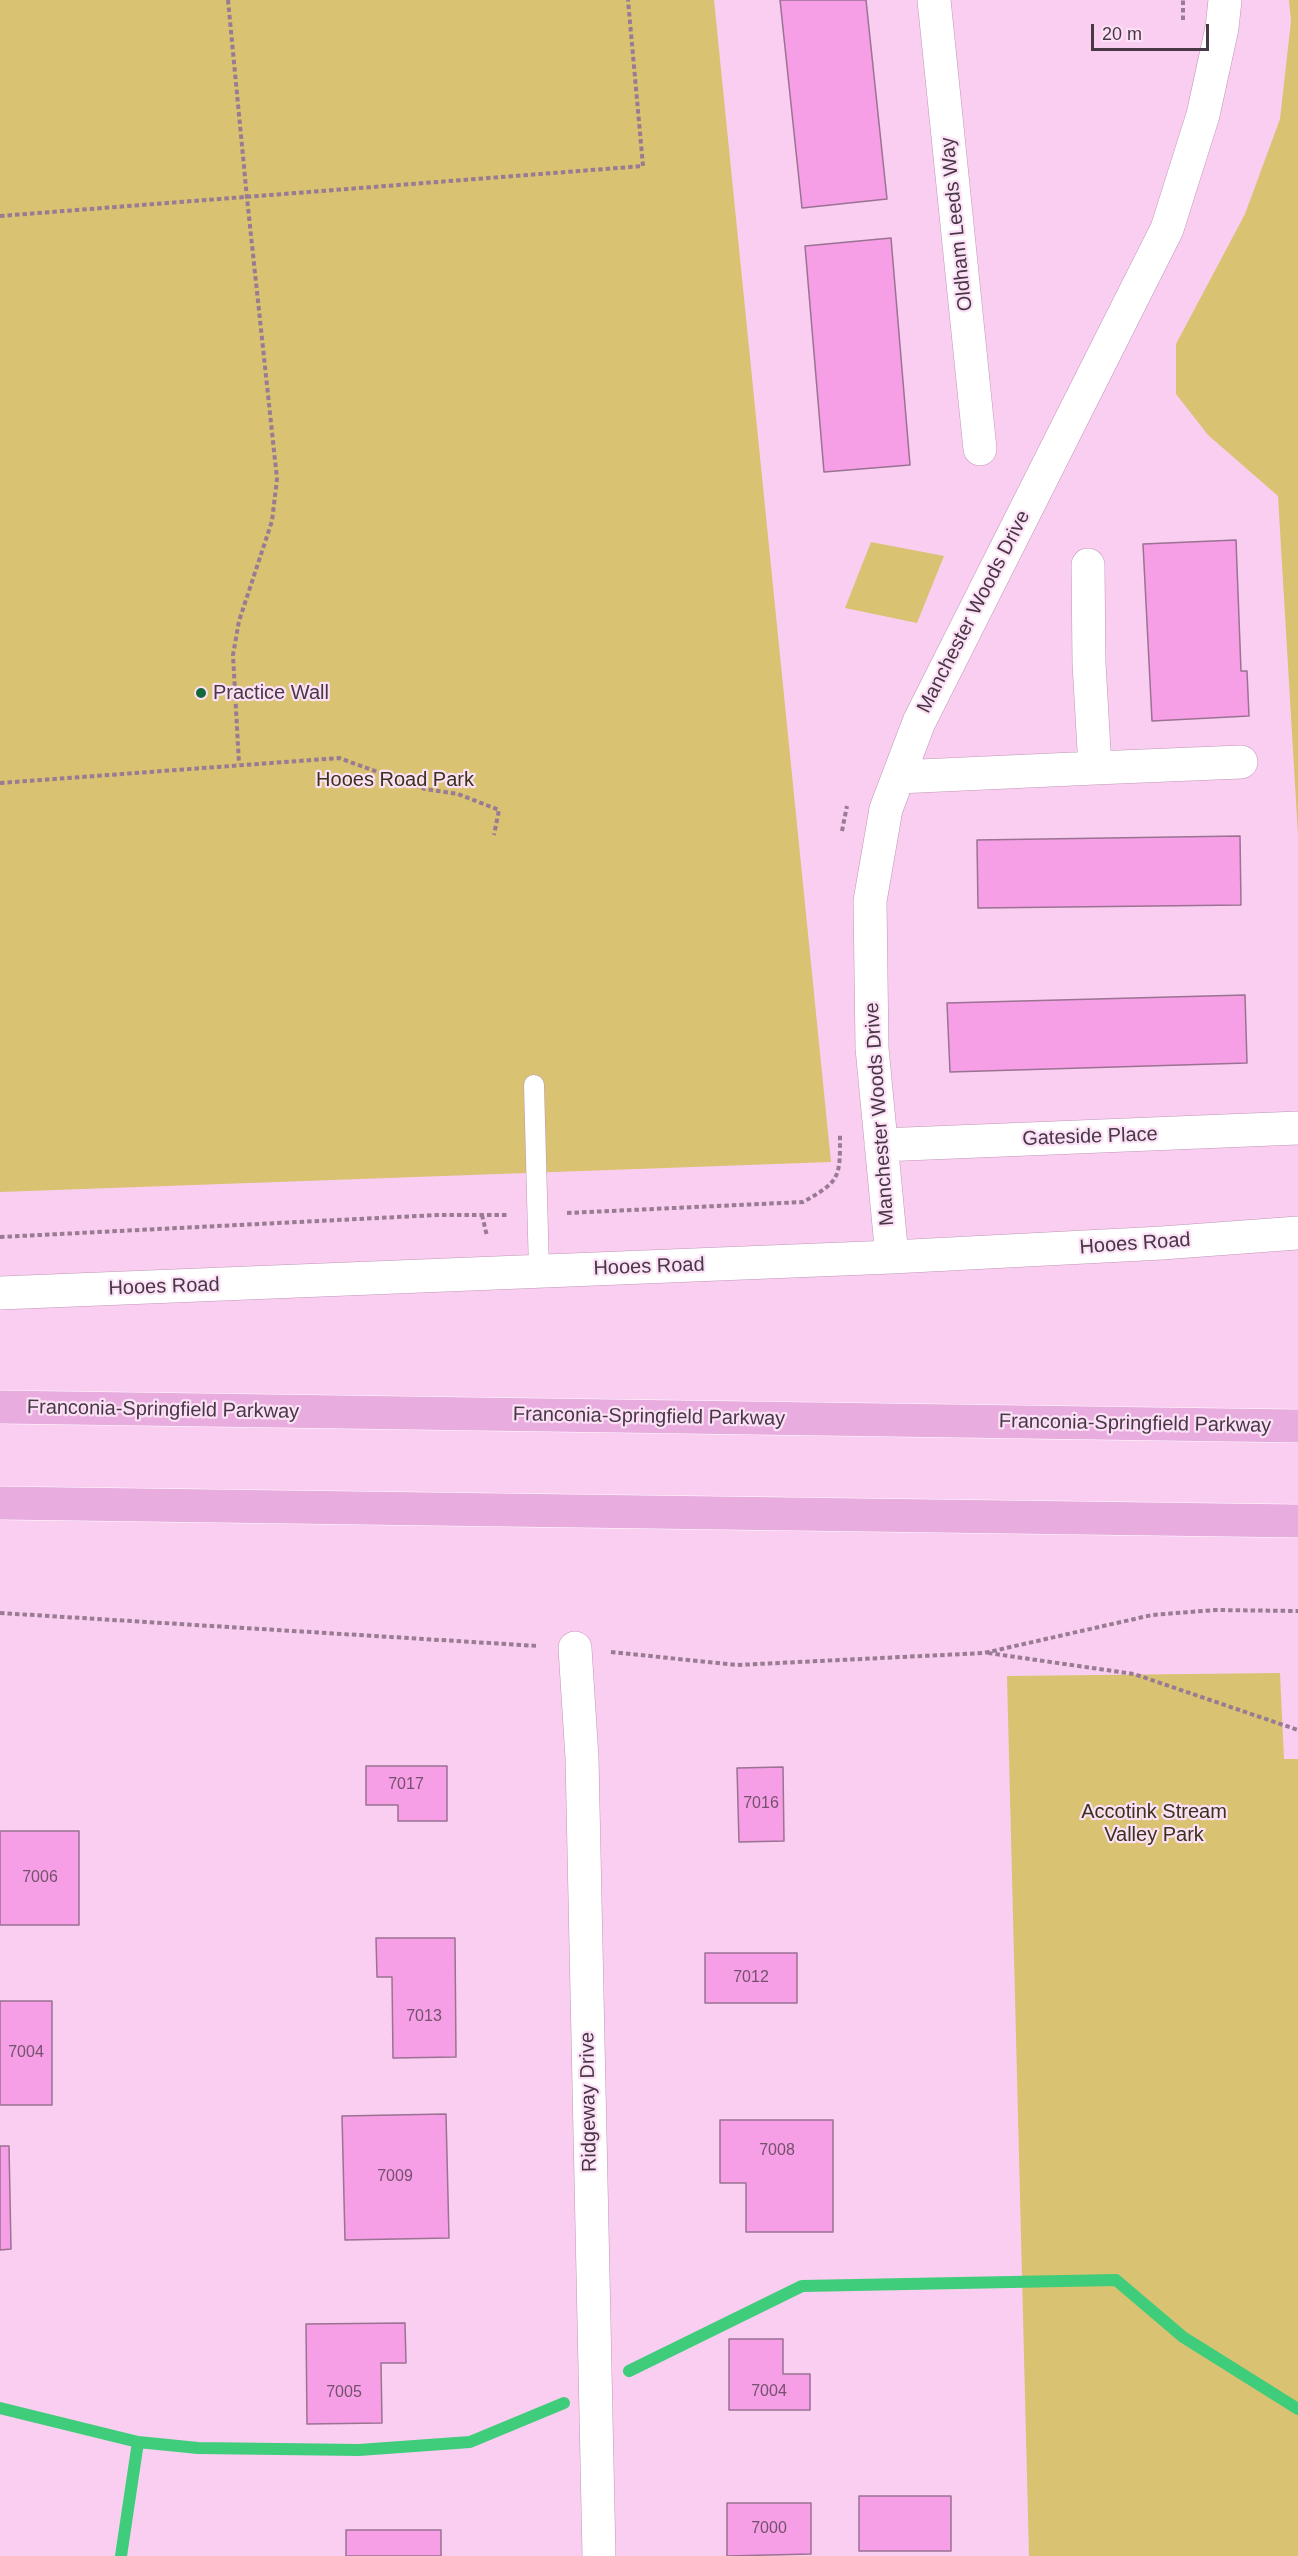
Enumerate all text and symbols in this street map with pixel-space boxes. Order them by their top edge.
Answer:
scale bar [1094,12,1212,50]
text: 20 m [1102,24,1142,44]
street label: Oldham Leeds Way [936,136,978,312]
street label: Manchester Woods Drive [912,507,1036,717]
place label: Practice Wall [213,681,329,705]
marker: Practice Wall [194,686,208,700]
park label: Hooes Road Park [316,768,474,792]
street label: Manchester Woods Drive [860,1001,900,1227]
street label: Gateside Place [1022,1123,1158,1151]
street label: Hooes Road [1079,1228,1191,1260]
street label: Hooes Road [593,1253,705,1281]
street label: Hooes Road [108,1273,220,1301]
street label: Franconia-Springfield Parkway [27,1396,299,1424]
street label: Franconia-Springfield Parkway [513,1403,785,1431]
street label: Franconia-Springfield Parkway [999,1410,1271,1438]
house number: 7017 [388,1775,424,1795]
house number: 7016 [743,1794,779,1814]
park label: Accotink Stream Valley Park [1081,1800,1227,1847]
house number: 7006 [22,1868,58,1888]
house number: 7012 [733,1968,769,1988]
house number: 7013 [406,2007,442,2027]
street label: Ridgeway Drive [576,2032,602,2172]
house number: 7004 [8,2043,44,2063]
house number: 7008 [759,2141,795,2161]
house number: 7009 [377,2167,413,2187]
house number: 7004 [751,2382,787,2402]
house number: 7005 [326,2383,362,2403]
house number: 7000 [751,2519,787,2539]

